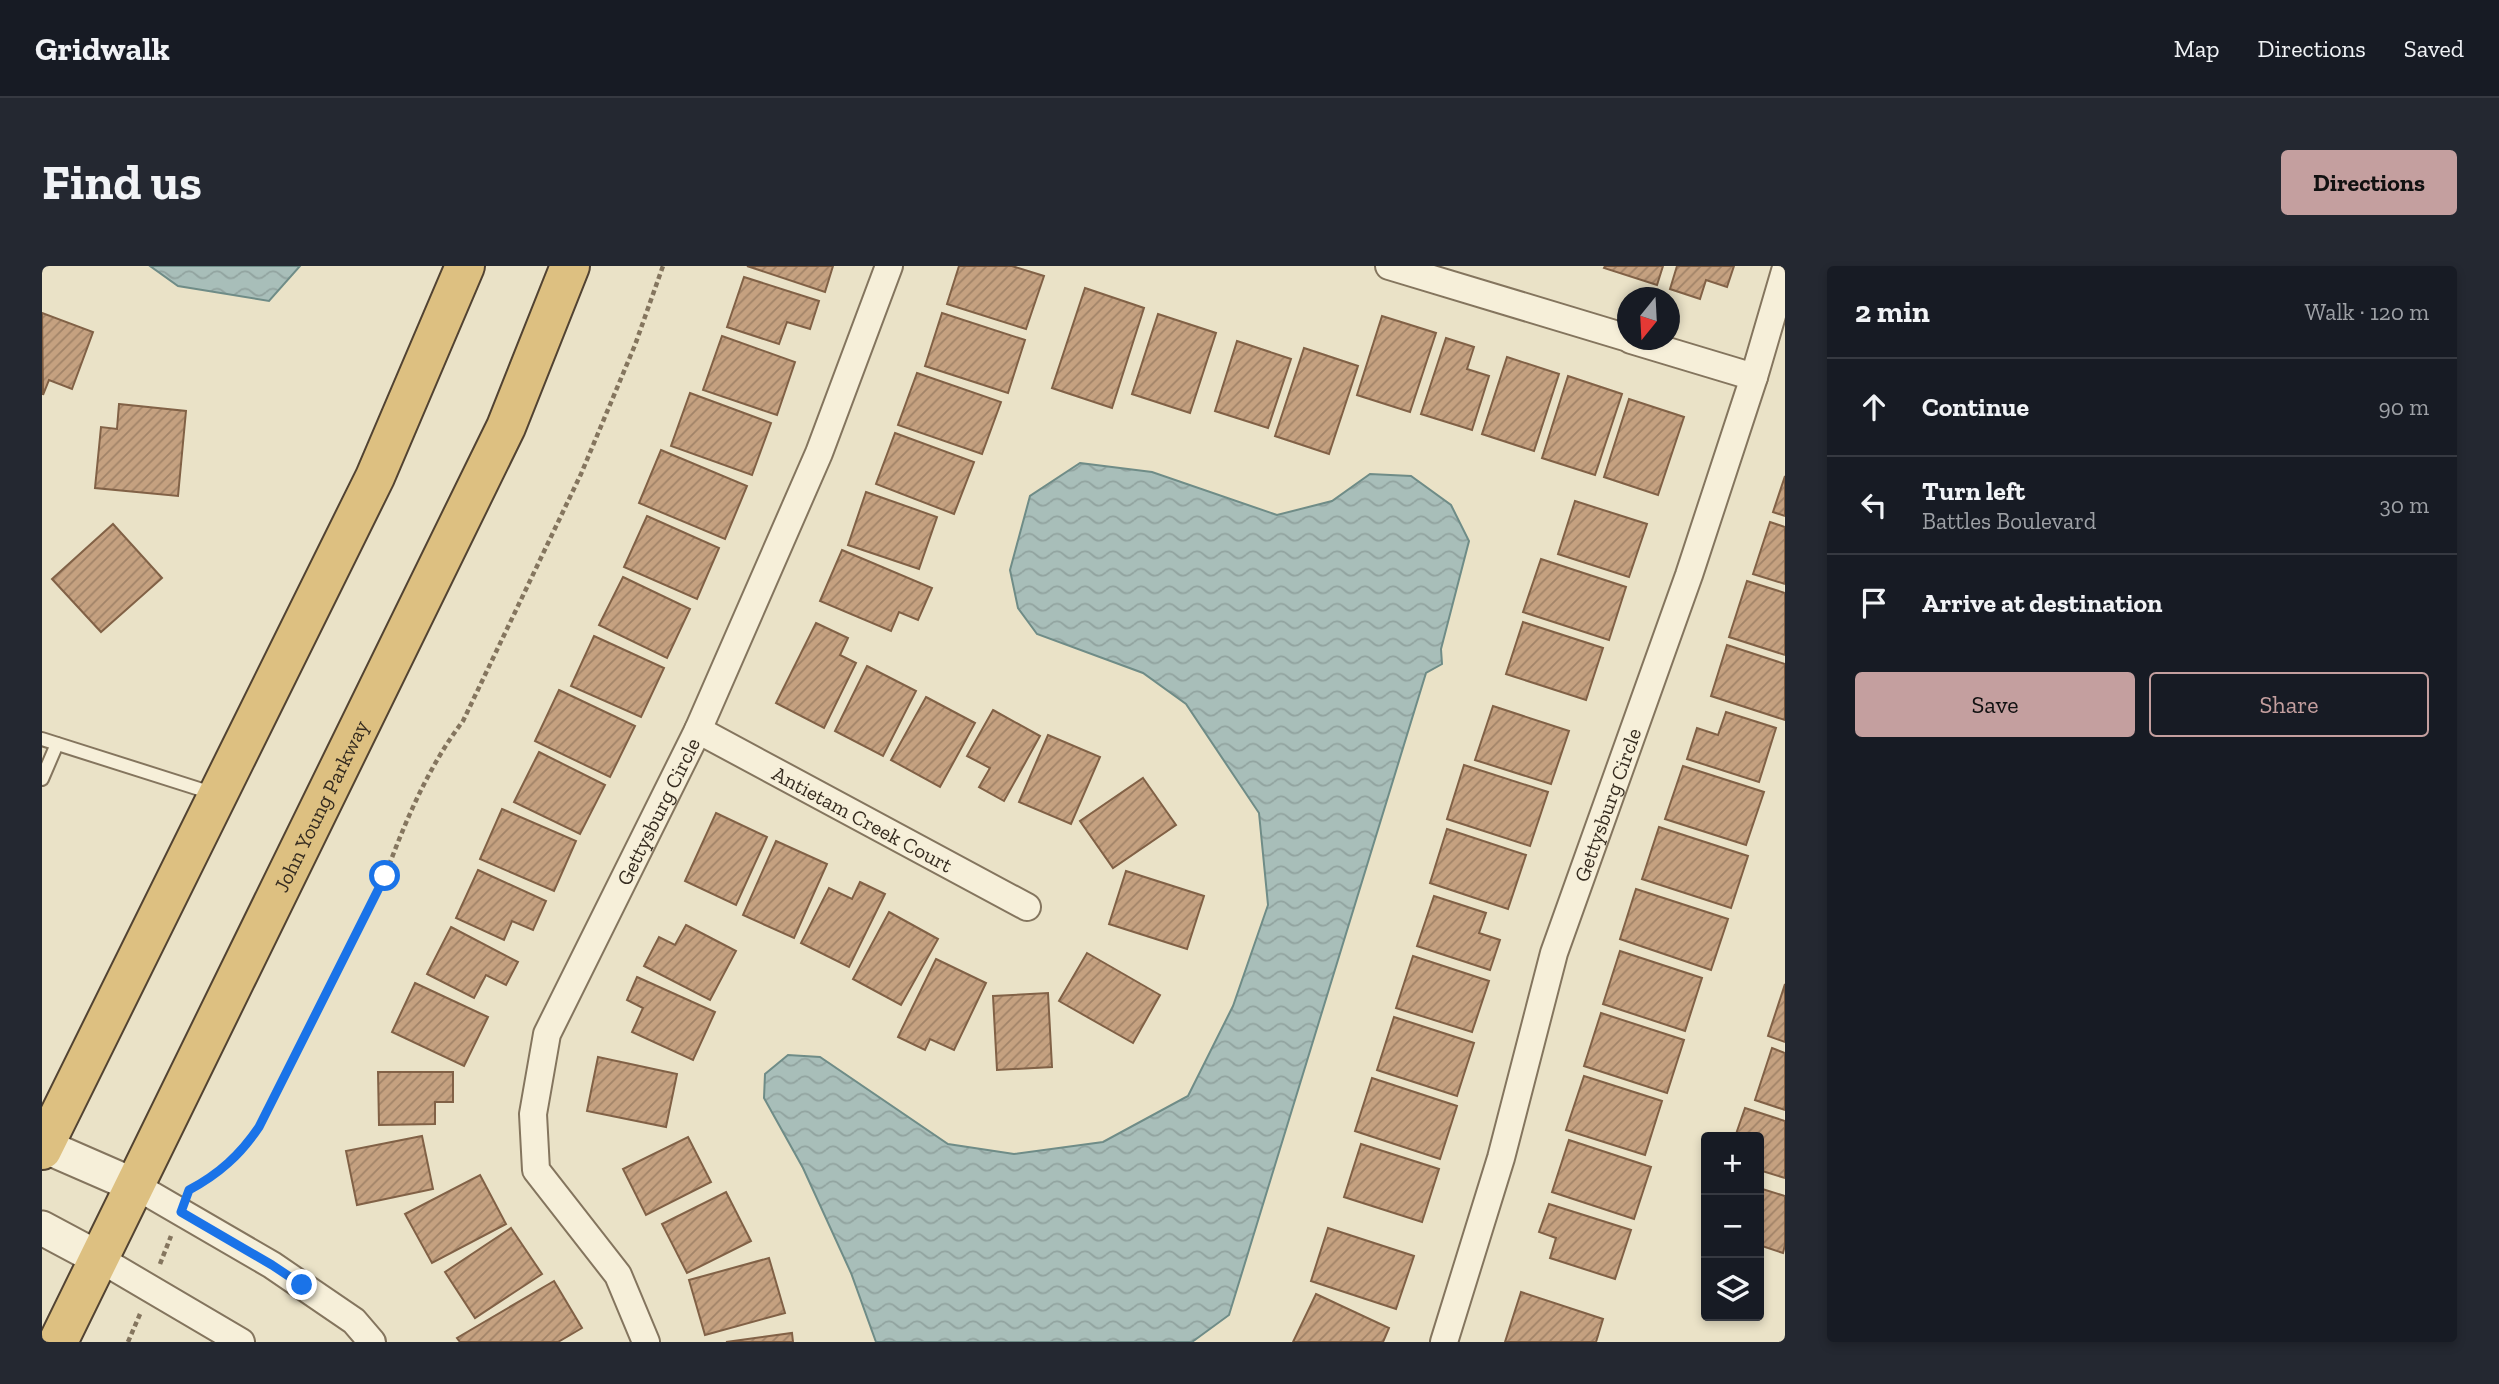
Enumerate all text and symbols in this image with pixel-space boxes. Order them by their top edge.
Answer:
text: Gridwalk [35,29,170,68]
text: Map [2174,34,2220,63]
text: Directions [2258,34,2366,63]
text: Saved [2404,34,2464,63]
button: Directions [2281,150,2457,215]
text: Find us [42,153,202,212]
north arrow [1617,287,1680,350]
text: 2 min [1855,294,1930,330]
text: Walk · 120 m [2305,298,2429,326]
icon: ahead [1855,388,1893,426]
text: Continue [1922,391,2029,423]
text: 90 m [2378,393,2429,421]
text: Turn left [1922,475,2025,507]
icon: left [1855,486,1893,524]
text: 30 m [2379,491,2429,519]
text: Battles Boulevard [1922,507,2097,535]
icon: arrive [1855,584,1893,622]
text: Arrive at destination [1922,587,2162,619]
button: Save [1855,672,2135,737]
button: Share [2149,672,2429,737]
street label: John Young Parkway [268,716,373,896]
street label: Gettysburg Circle [1568,724,1646,885]
street label: Gettysburg Circle [611,733,705,889]
street label: Antietam Creek Court [768,760,957,877]
route start [369,860,400,891]
map controls [1701,1132,1764,1321]
button: + [1701,1132,1764,1195]
button: − [1701,1195,1764,1258]
button: layers [1701,1258,1764,1321]
route end [286,1269,317,1300]

